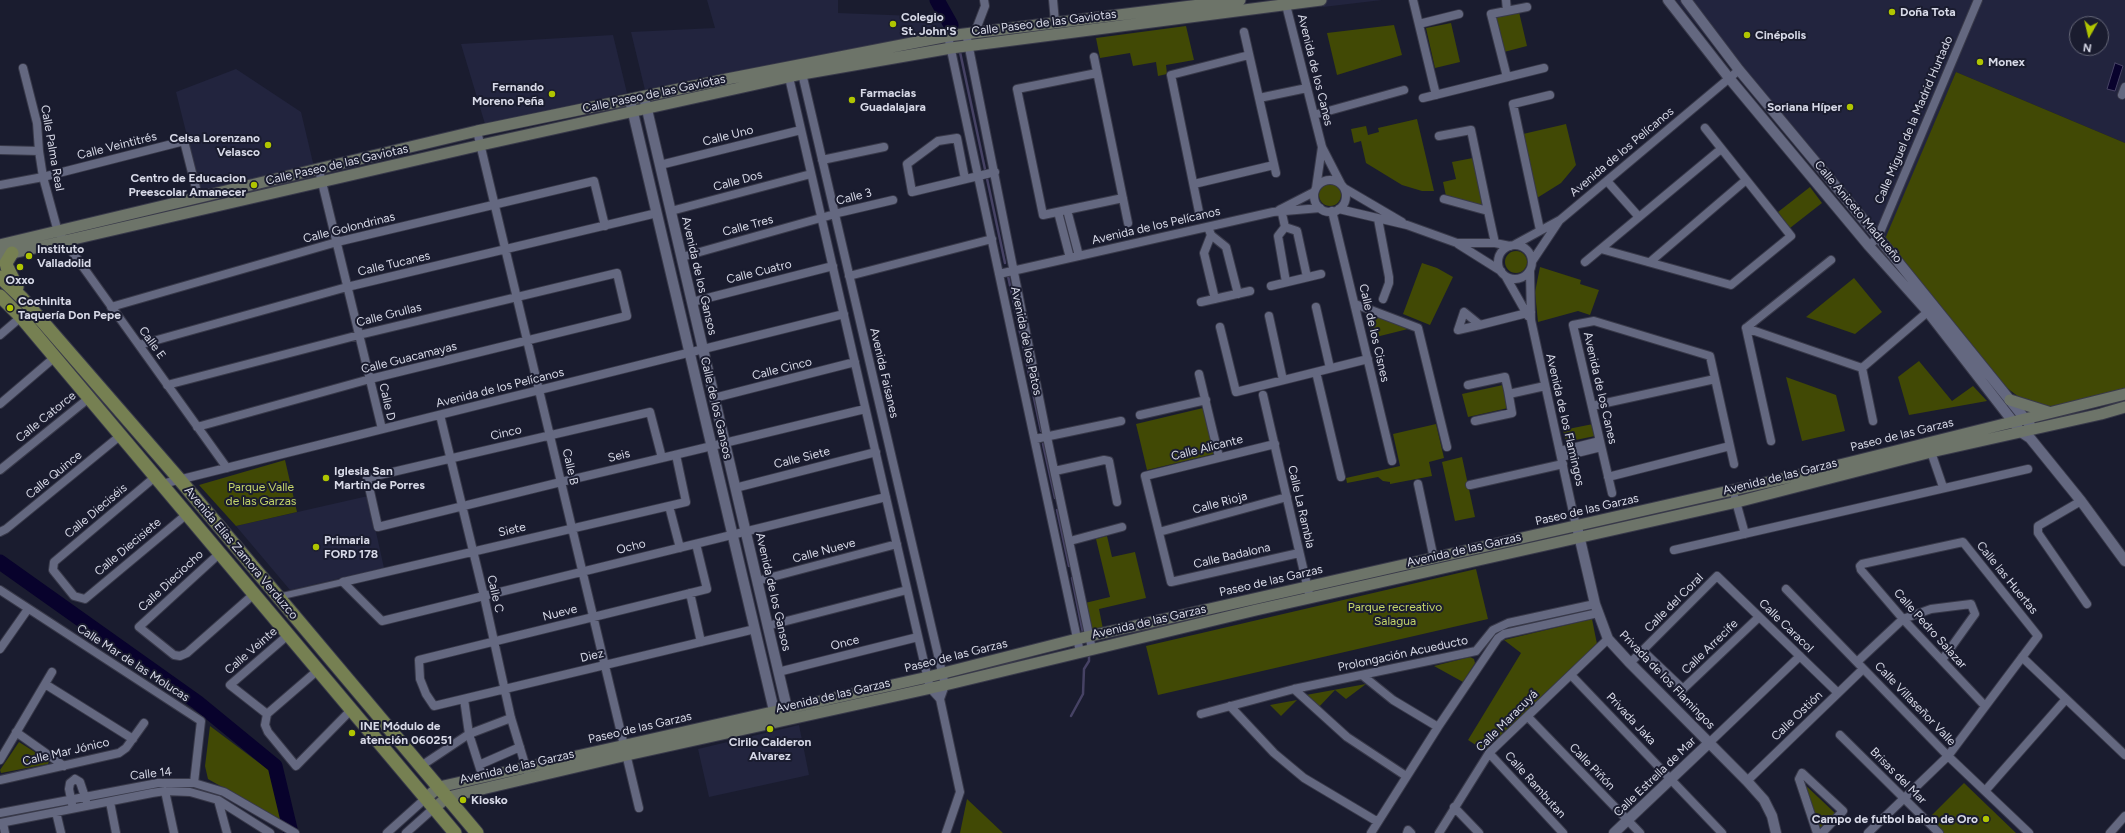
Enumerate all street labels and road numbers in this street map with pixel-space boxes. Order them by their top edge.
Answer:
street label: Calle Paseo de las Gaviotas [971,7,1117,39]
street label: Avenida de los Canes [1294,13,1336,127]
street label: Calle Miguel de la Madrid Hurtado [1872,34,1956,206]
street label: Calle Paseo de las Gaviotas [581,72,727,116]
street label: Calle Palma Real [37,104,67,192]
street label: Avenida de los Pelícanos [1567,104,1677,200]
street label: Calle Uno [701,123,755,149]
street label: Calle Veintitrés [76,129,158,163]
street label: Calle Paseo de las Gaviotas [264,142,410,188]
street label: Calle Aniceto Madrueño [1811,158,1905,266]
street label: Calle Dos [712,168,764,194]
street label: Calle 3 [835,186,873,208]
street label: Avenida de los Pelícanos [1090,204,1222,248]
street label: Calle Golondrinas [302,210,396,246]
street label: Calle Tres [721,212,775,240]
street label: Avenida de los Gansos [678,215,720,337]
street label: Calle Tucanes [356,249,432,279]
street label: Calle Cuatro [725,257,793,287]
street label: Calle de los Cisnes [1356,283,1392,383]
street label: Avenida de los Patos [1007,285,1045,397]
street label: Calle Grullas [355,300,423,330]
street label: Calle E [135,324,169,362]
street label: Avenida Faisanes [867,326,901,420]
street label: Avenida de los Canes [1580,331,1620,445]
street label: Calle Guacamayas [360,339,458,377]
street label: Avenida de los Flamingos [1543,352,1587,488]
street label: Calle Cinco [751,355,813,383]
street label: Calle de los Gansos [697,356,735,460]
street label: Avenida de los Pelícanos [434,365,566,411]
street label: Calle D [376,382,398,422]
street label: Calle Catorce [13,388,79,446]
street label: Paseo de las Garzas [1849,415,1955,455]
street label: Cinco [489,422,523,444]
street label: Calle Alicante [1170,432,1244,464]
street label: Calle Siete [772,444,832,472]
street label: Seis [606,446,632,466]
street label: Calle B [559,447,581,487]
street label: Calle Quince [23,448,85,502]
street label: Avenida de las Garzas [1721,456,1839,498]
street label: Calle La Rambla [1284,464,1318,550]
street label: Calle Dieciséis [62,481,130,541]
street label: Avenida Elías Zamora Verduzco [181,484,301,622]
street label: Calle Rioja [1191,489,1249,517]
street label: Paseo de las Garzas [1534,491,1640,529]
street label: Calle Diecisiete [92,515,164,579]
street label: Siete [497,520,527,540]
street label: Avenida de las Garzas [1405,530,1523,570]
street label: Avenida de los Gansos [752,531,794,653]
street label: Ocho [615,536,647,558]
street label: Calle Nueve [791,536,857,566]
street label: Calle las Huertas [1973,539,2041,617]
street label: Calle Badalona [1192,540,1272,572]
street label: Calle Dieciocho [136,547,206,615]
street label: Paseo de las Garzas [1218,562,1324,600]
street label: Calle del Coral [1642,571,1706,635]
street label: Calle C [484,574,506,614]
street label: Calle Pedro Salazar [1890,586,1970,672]
street label: Calle Caracol [1756,596,1816,656]
street label: Nueve [541,602,579,624]
street label: Avenida de las Garzas [1090,602,1208,642]
street label: Calle Arrecife [1679,617,1741,677]
street label: Calle Mar de las Molucas [74,621,192,705]
street label: Calle Veinte [222,624,280,678]
street label: Privada de los Flamingos [1616,628,1718,732]
street label: Once [829,632,861,654]
street label: Prolongación Acueducto [1337,633,1469,675]
street label: Paseo de las Garzas [903,636,1009,676]
street label: Diez [579,646,605,666]
street label: Calle Villaseñor Valle [1871,659,1959,749]
street label: Avenida de las Garzas [774,676,892,716]
street label: Calle Maracuyá [1473,687,1541,755]
street label: Calle Ostión [1768,688,1826,744]
street label: Privada Jaka [1603,690,1659,748]
street label: Paseo de las Garzas [587,709,693,747]
street label: Calle Estrella de Mar [1611,734,1699,820]
street label: Calle Mar Jónico [21,735,111,769]
street label: Calle Piñón [1566,741,1618,793]
street label: Brisas del Mar [1867,745,1929,807]
street label: Avenida de las Garzas [458,747,576,787]
street label: Calle Rambutan [1501,749,1569,821]
street label: Calle 14 [129,765,173,783]

